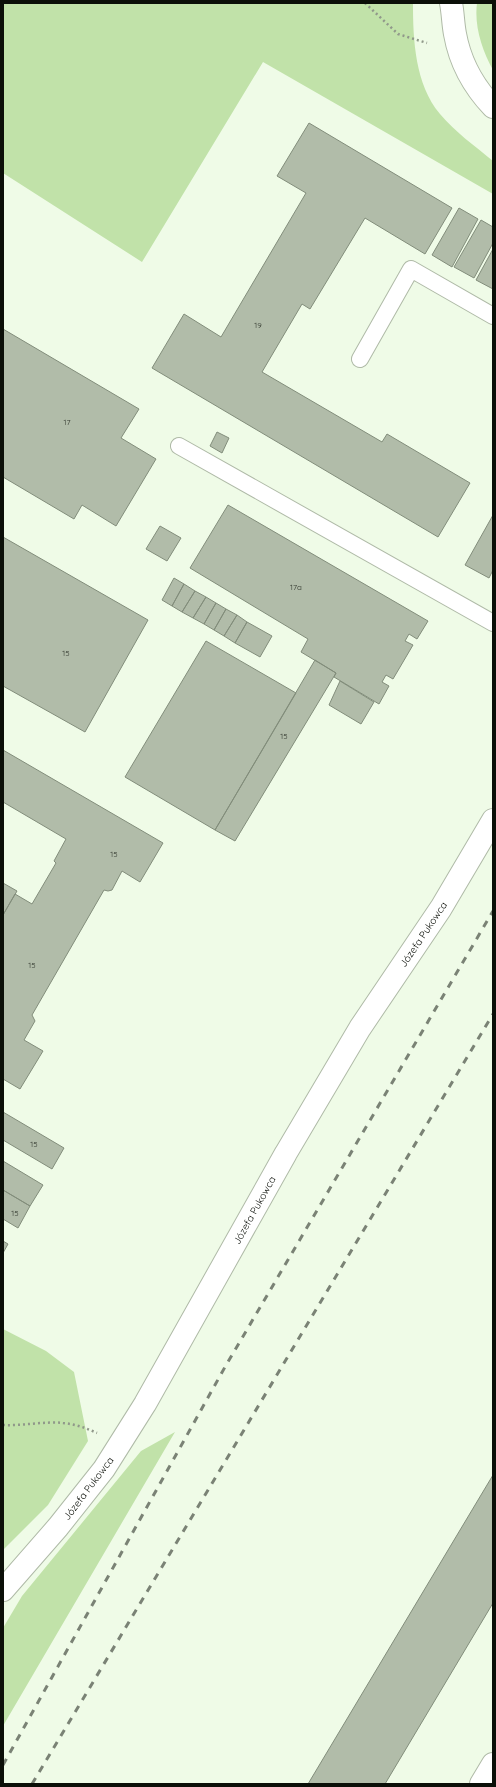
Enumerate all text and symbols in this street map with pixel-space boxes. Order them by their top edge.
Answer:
house number: 19 [254,320,262,330]
house number: 17 [63,417,71,427]
house number: 17a [290,582,302,592]
house number: 15 [62,648,70,658]
house number: 15 [280,731,288,741]
house number: 15 [110,849,118,859]
street label: Józefa Pukowca [397,899,450,969]
house number: 15 [28,960,36,970]
house number: 15 [30,1139,38,1149]
street label: Józefa Pukowca [230,1174,279,1247]
house number: 15 [11,1208,19,1218]
street label: Józefa Pukowca [60,1454,116,1523]

